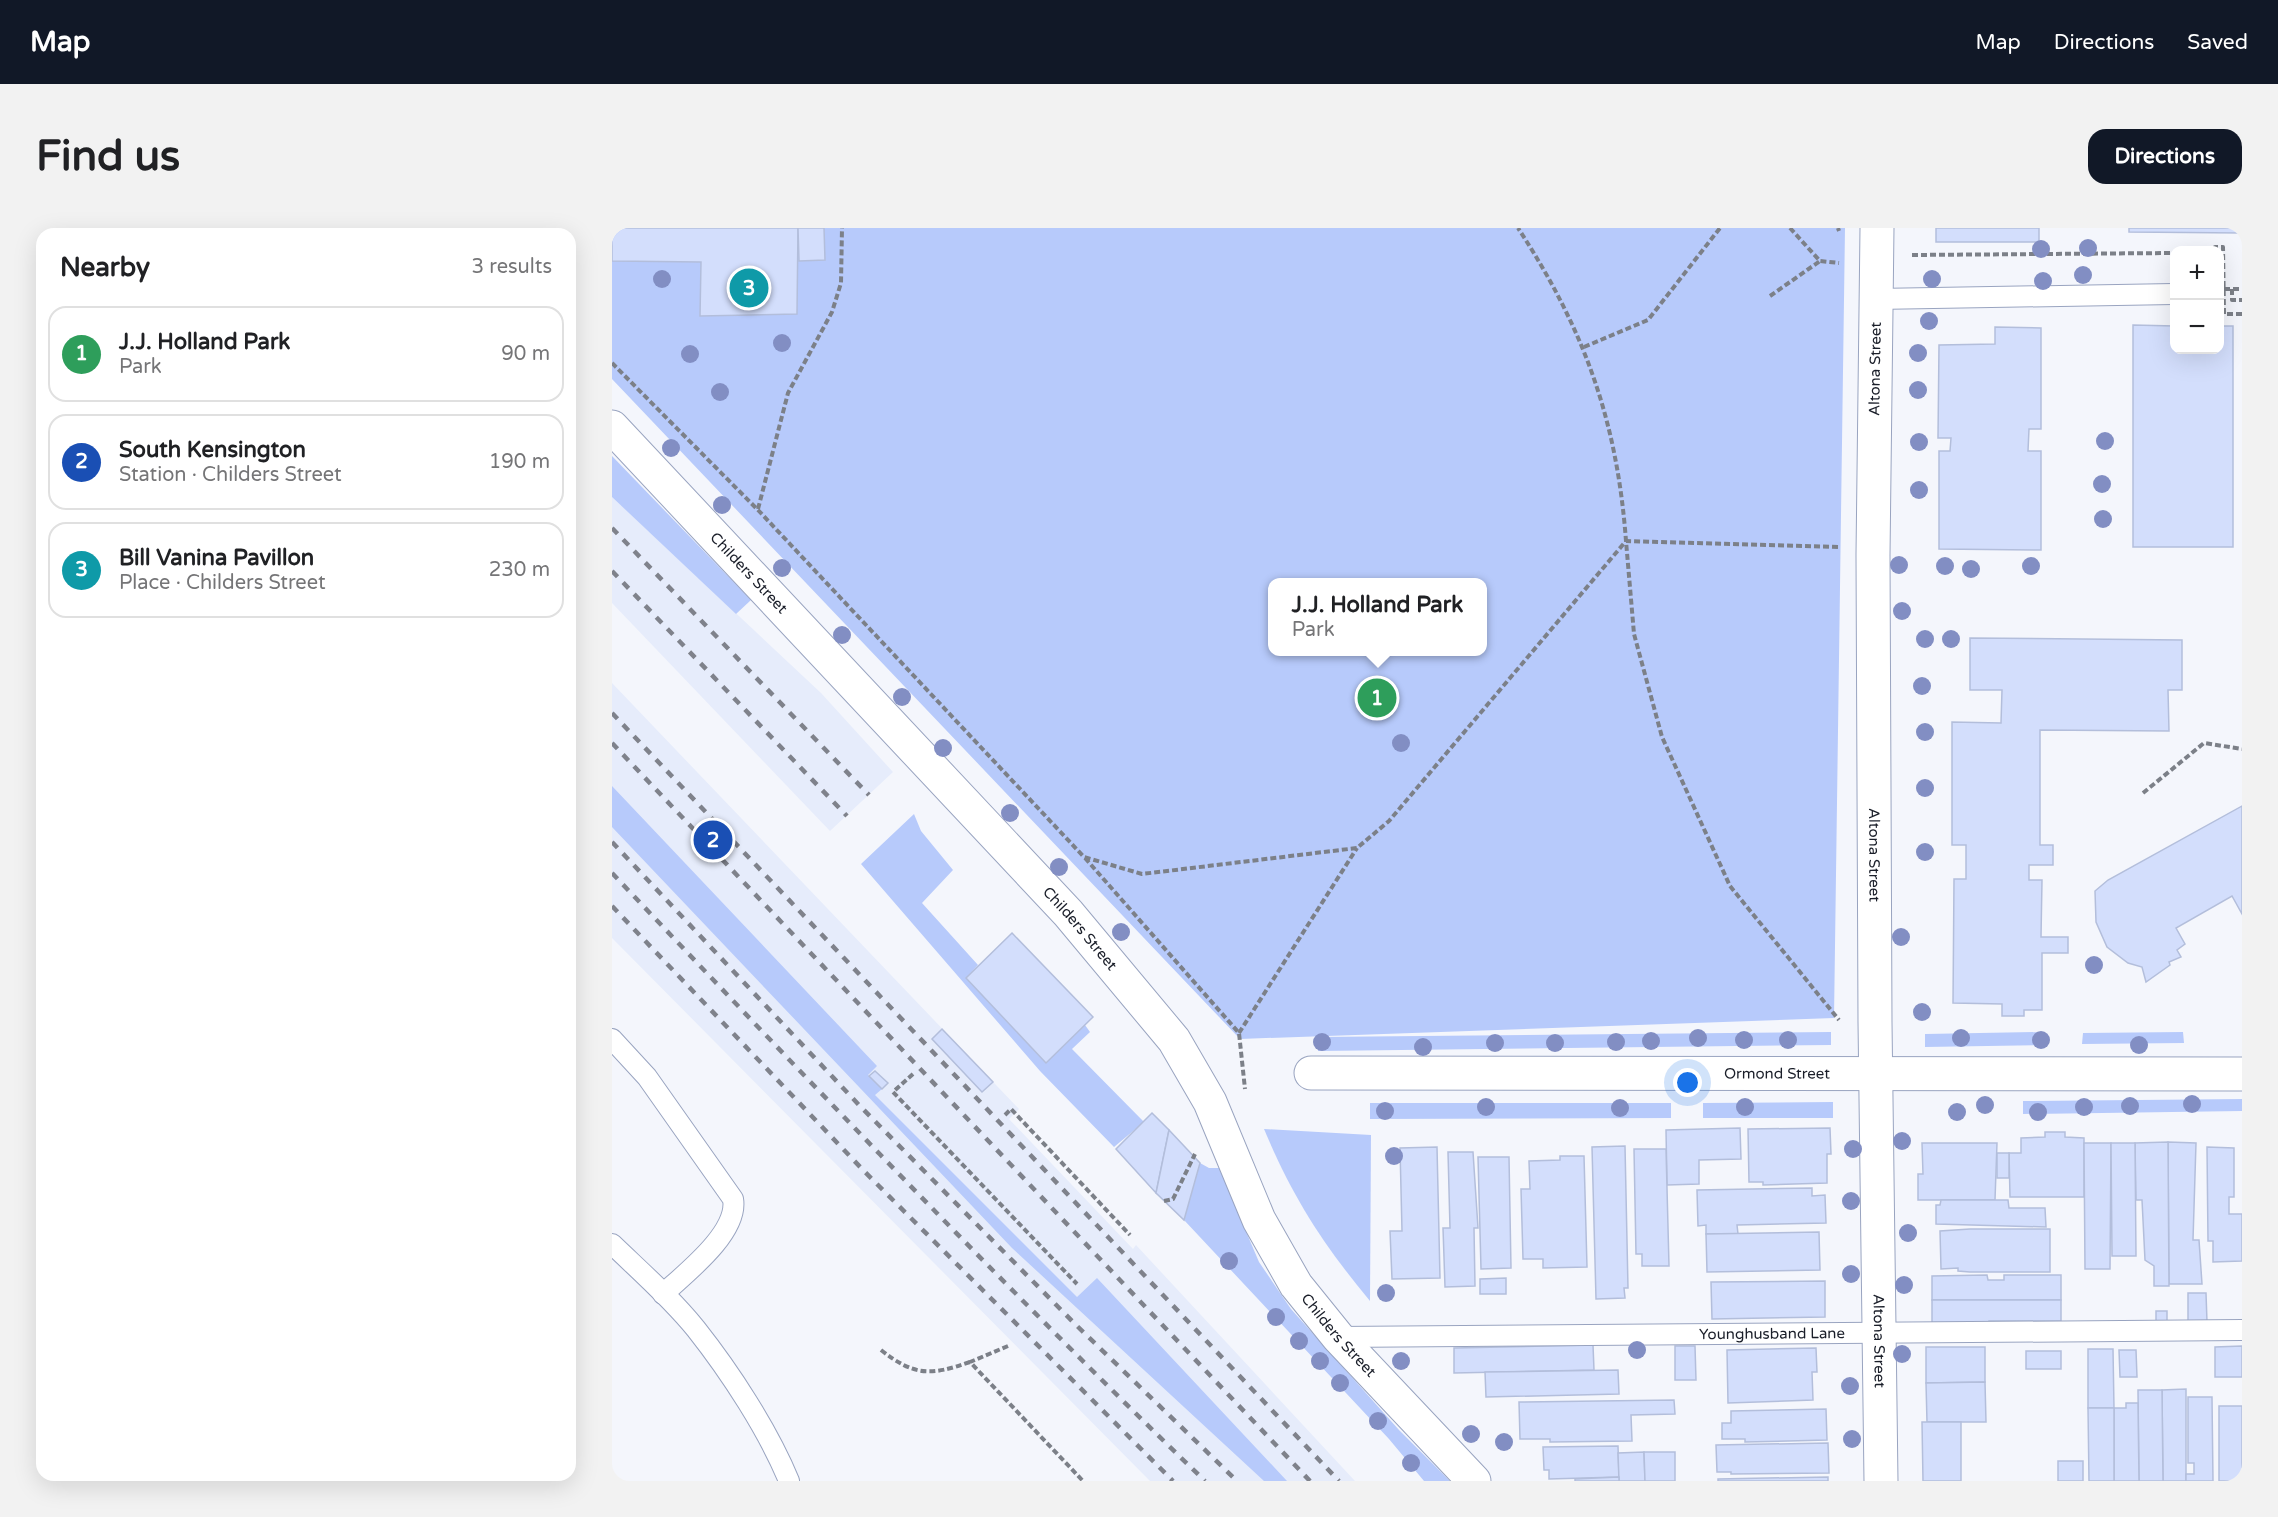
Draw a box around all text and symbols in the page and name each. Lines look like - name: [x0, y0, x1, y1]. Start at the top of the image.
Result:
- text: Map: [30, 25, 90, 59]
- text: Map: [1975, 30, 2021, 55]
- text: Directions: [2054, 30, 2154, 55]
- text: Saved: [2187, 30, 2248, 55]
- button: Directions: [2088, 129, 2242, 184]
- text: Find us: [36, 131, 180, 182]
- map controls: [2170, 246, 2224, 354]
- button: +: [2170, 246, 2224, 300]
- text: Nearby: [60, 252, 150, 283]
- text: 3 results: [472, 255, 552, 279]
- pin: 3: [730, 266, 768, 310]
- button: −: [2170, 300, 2224, 354]
- street label: Altona Street: [1865, 322, 1885, 416]
- text: J.J. Holland Park: [119, 329, 290, 355]
- text: 1: [75, 342, 88, 366]
- text: 90 m: [501, 342, 550, 366]
- text: Park: [119, 355, 162, 379]
- text: South Kensington: [119, 437, 306, 463]
- text: 2: [75, 450, 88, 474]
- text: 190 m: [489, 450, 550, 474]
- text: Station · Childers Street: [119, 463, 342, 487]
- street label: Childers Street: [706, 528, 791, 617]
- text: Bill Vanina Pavillon: [119, 545, 314, 571]
- text: 3: [75, 558, 88, 582]
- text: 230 m: [489, 558, 550, 582]
- text: Place · Childers Street: [119, 571, 326, 595]
- popup: [1268, 578, 1487, 656]
- text: J.J. Holland Park: [1292, 592, 1463, 618]
- text: Park: [1292, 618, 1335, 642]
- pin: 1: [1358, 676, 1396, 720]
- street label: Altona Street: [1865, 808, 1883, 902]
- pin: 2: [694, 818, 732, 862]
- street label: Childers Street: [1039, 883, 1121, 974]
- street label: Ormond Street: [1724, 1064, 1830, 1083]
- your location: [1673, 1068, 1702, 1097]
- street label: Childers Street: [1297, 1290, 1380, 1381]
- street label: Altona Street: [1870, 1294, 1889, 1388]
- street label: Younghusband Lane: [1699, 1324, 1845, 1343]

